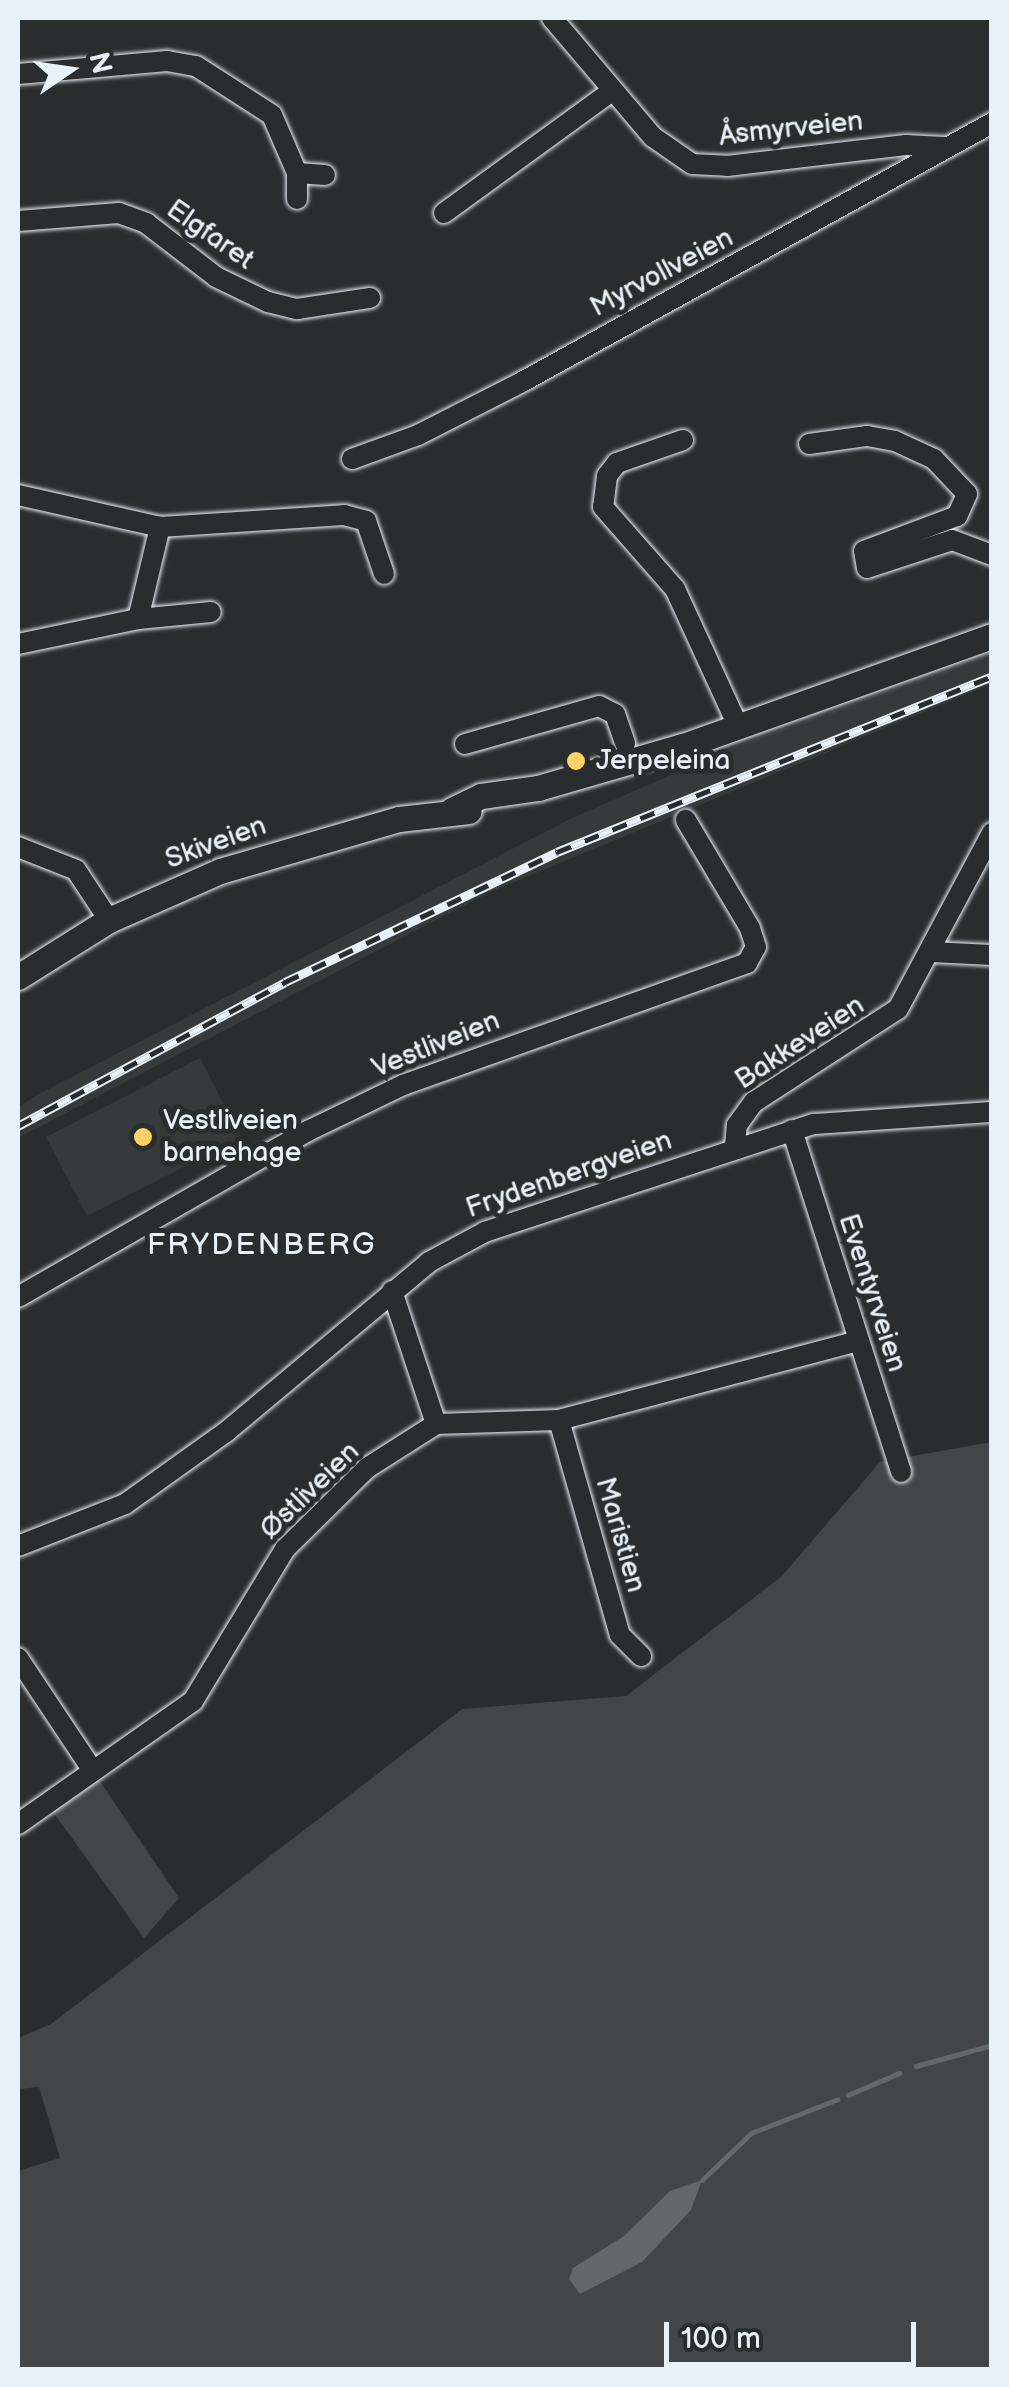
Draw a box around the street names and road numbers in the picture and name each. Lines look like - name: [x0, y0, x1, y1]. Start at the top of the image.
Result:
- street label: Åsmyrveien: [717, 105, 865, 153]
- street label: Elgfaret: [160, 193, 260, 277]
- street label: Myrvollveien: [585, 221, 739, 325]
- street label: Skiveien: [161, 809, 271, 877]
- street label: Bakkeveien: [729, 989, 871, 1097]
- street label: Vestliveien: [367, 1004, 505, 1086]
- street label: Frydenbergveien: [462, 1124, 676, 1226]
- street label: Eventyrveien: [831, 1210, 913, 1376]
- street label: Østliveien: [253, 1436, 367, 1546]
- street label: Maristien: [588, 1474, 652, 1596]

